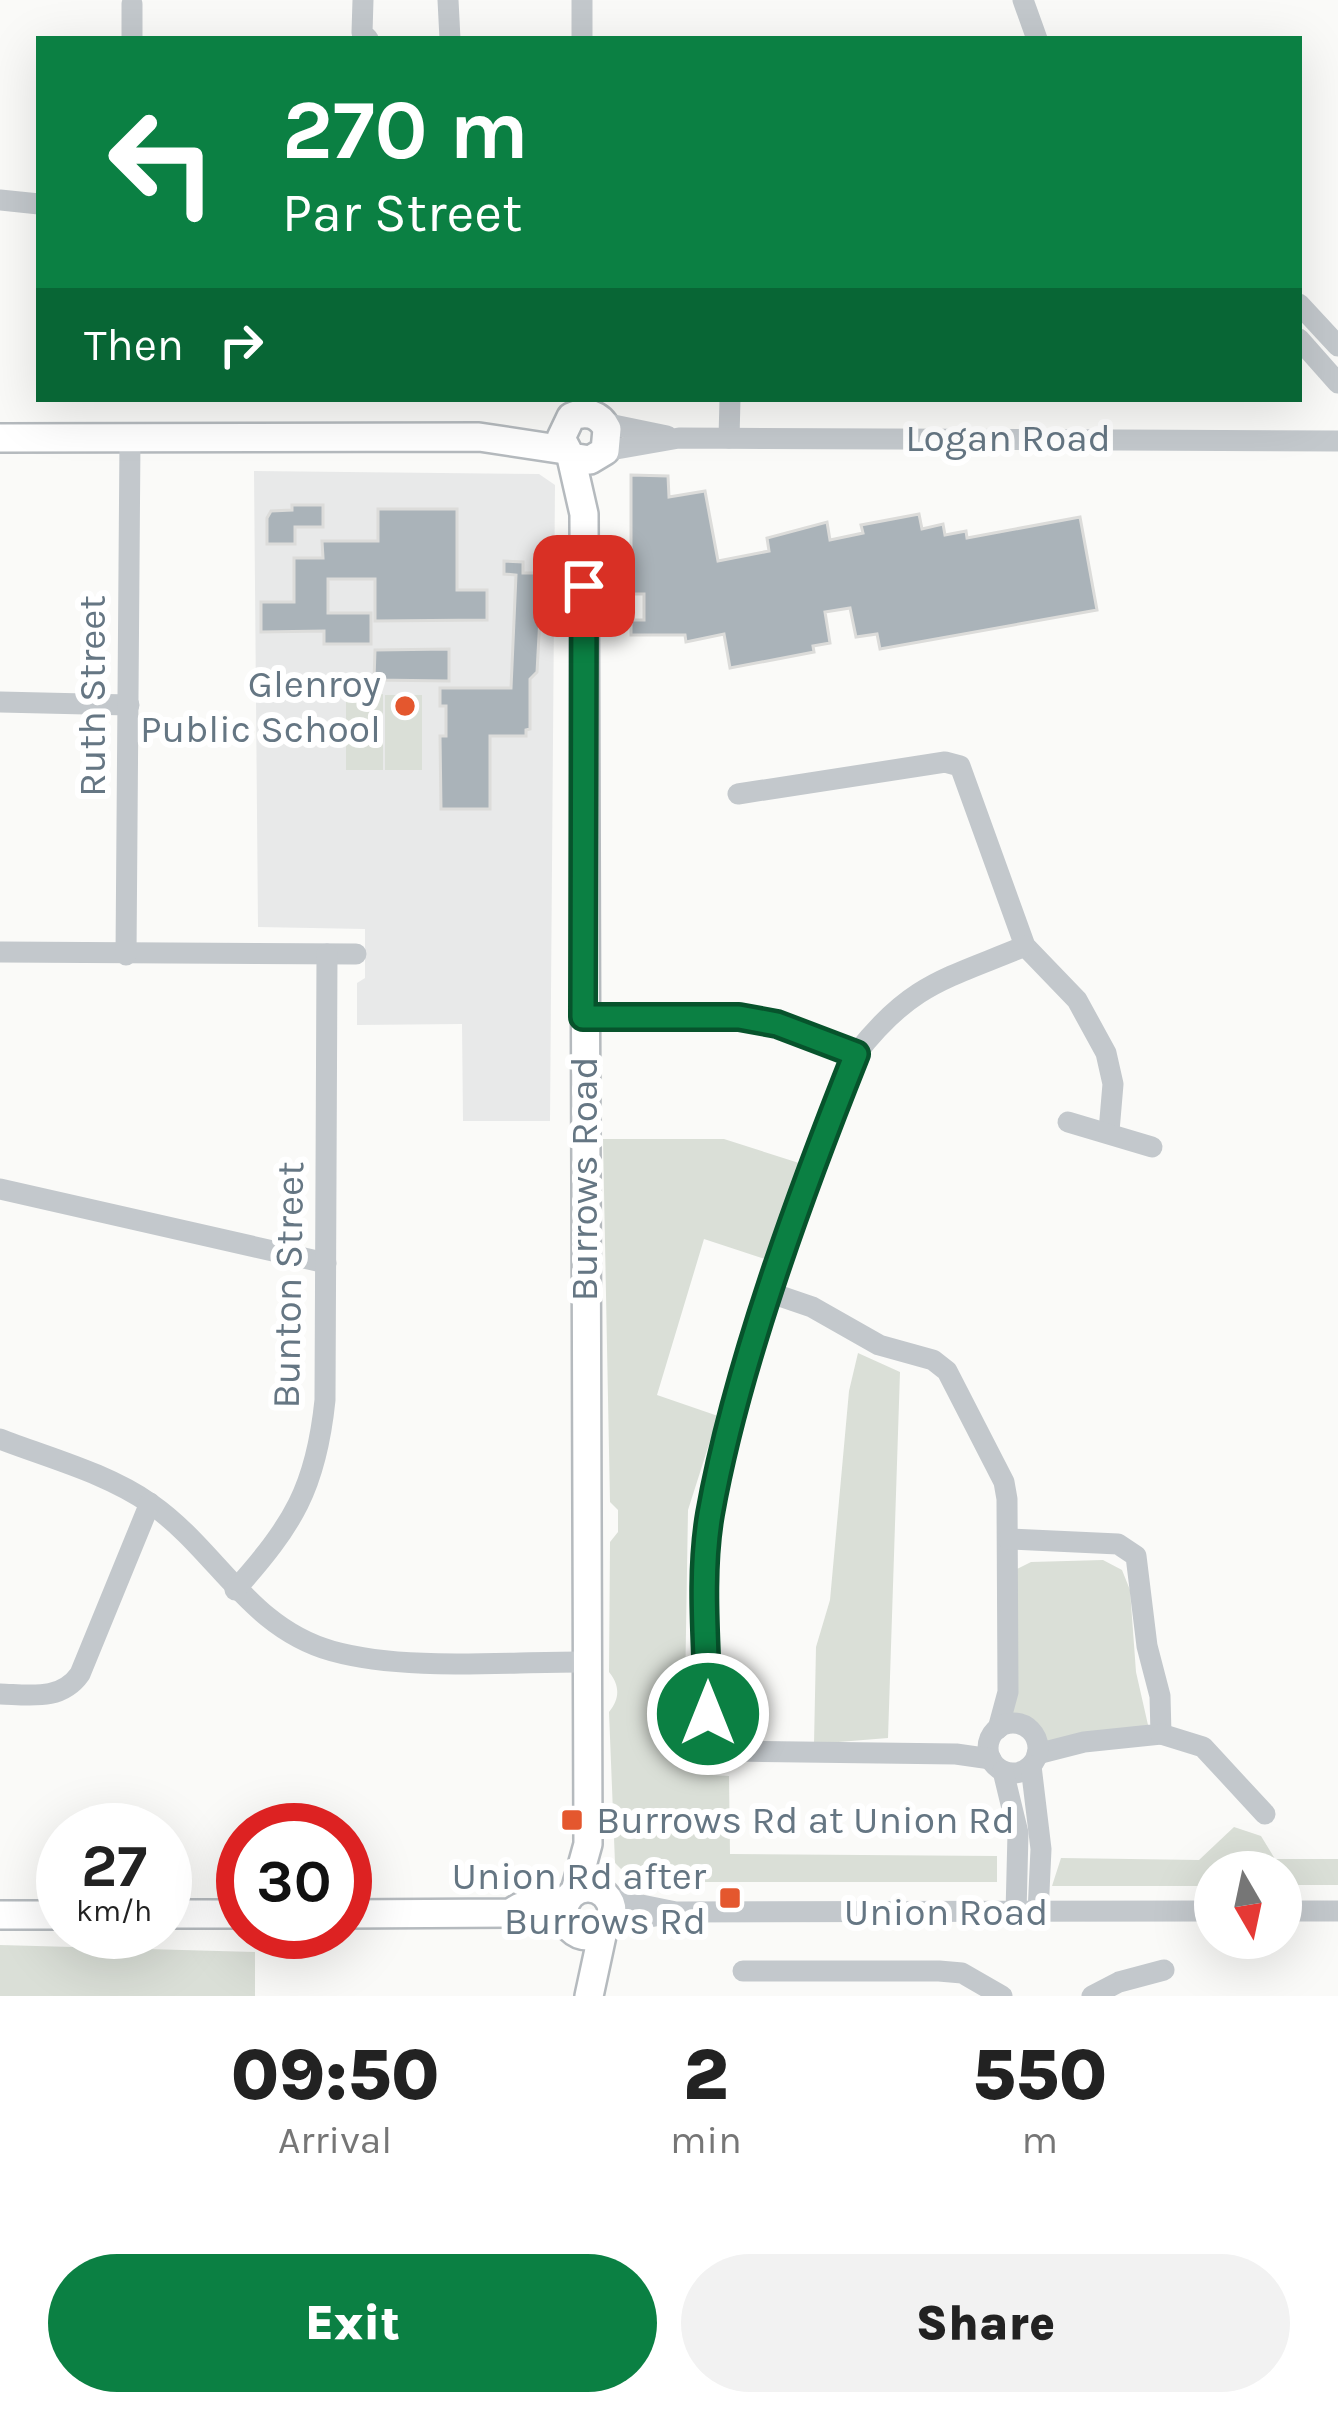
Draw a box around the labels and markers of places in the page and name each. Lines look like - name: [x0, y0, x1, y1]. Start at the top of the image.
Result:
- pin: [533, 535, 635, 637]
- place label: Glenroy Public School: [140, 661, 381, 752]
- marker: Glenroy Public School: [392, 693, 418, 719]
- place label: Burrows Rd at Union Rd: [596, 1797, 1015, 1843]
- marker: Burrows Rd at Union Rd: [559, 1807, 585, 1833]
- place label: Union Rd after Burrows Rd: [451, 1853, 707, 1944]
- marker: Union Rd after Burrows Rd: [717, 1885, 743, 1911]

